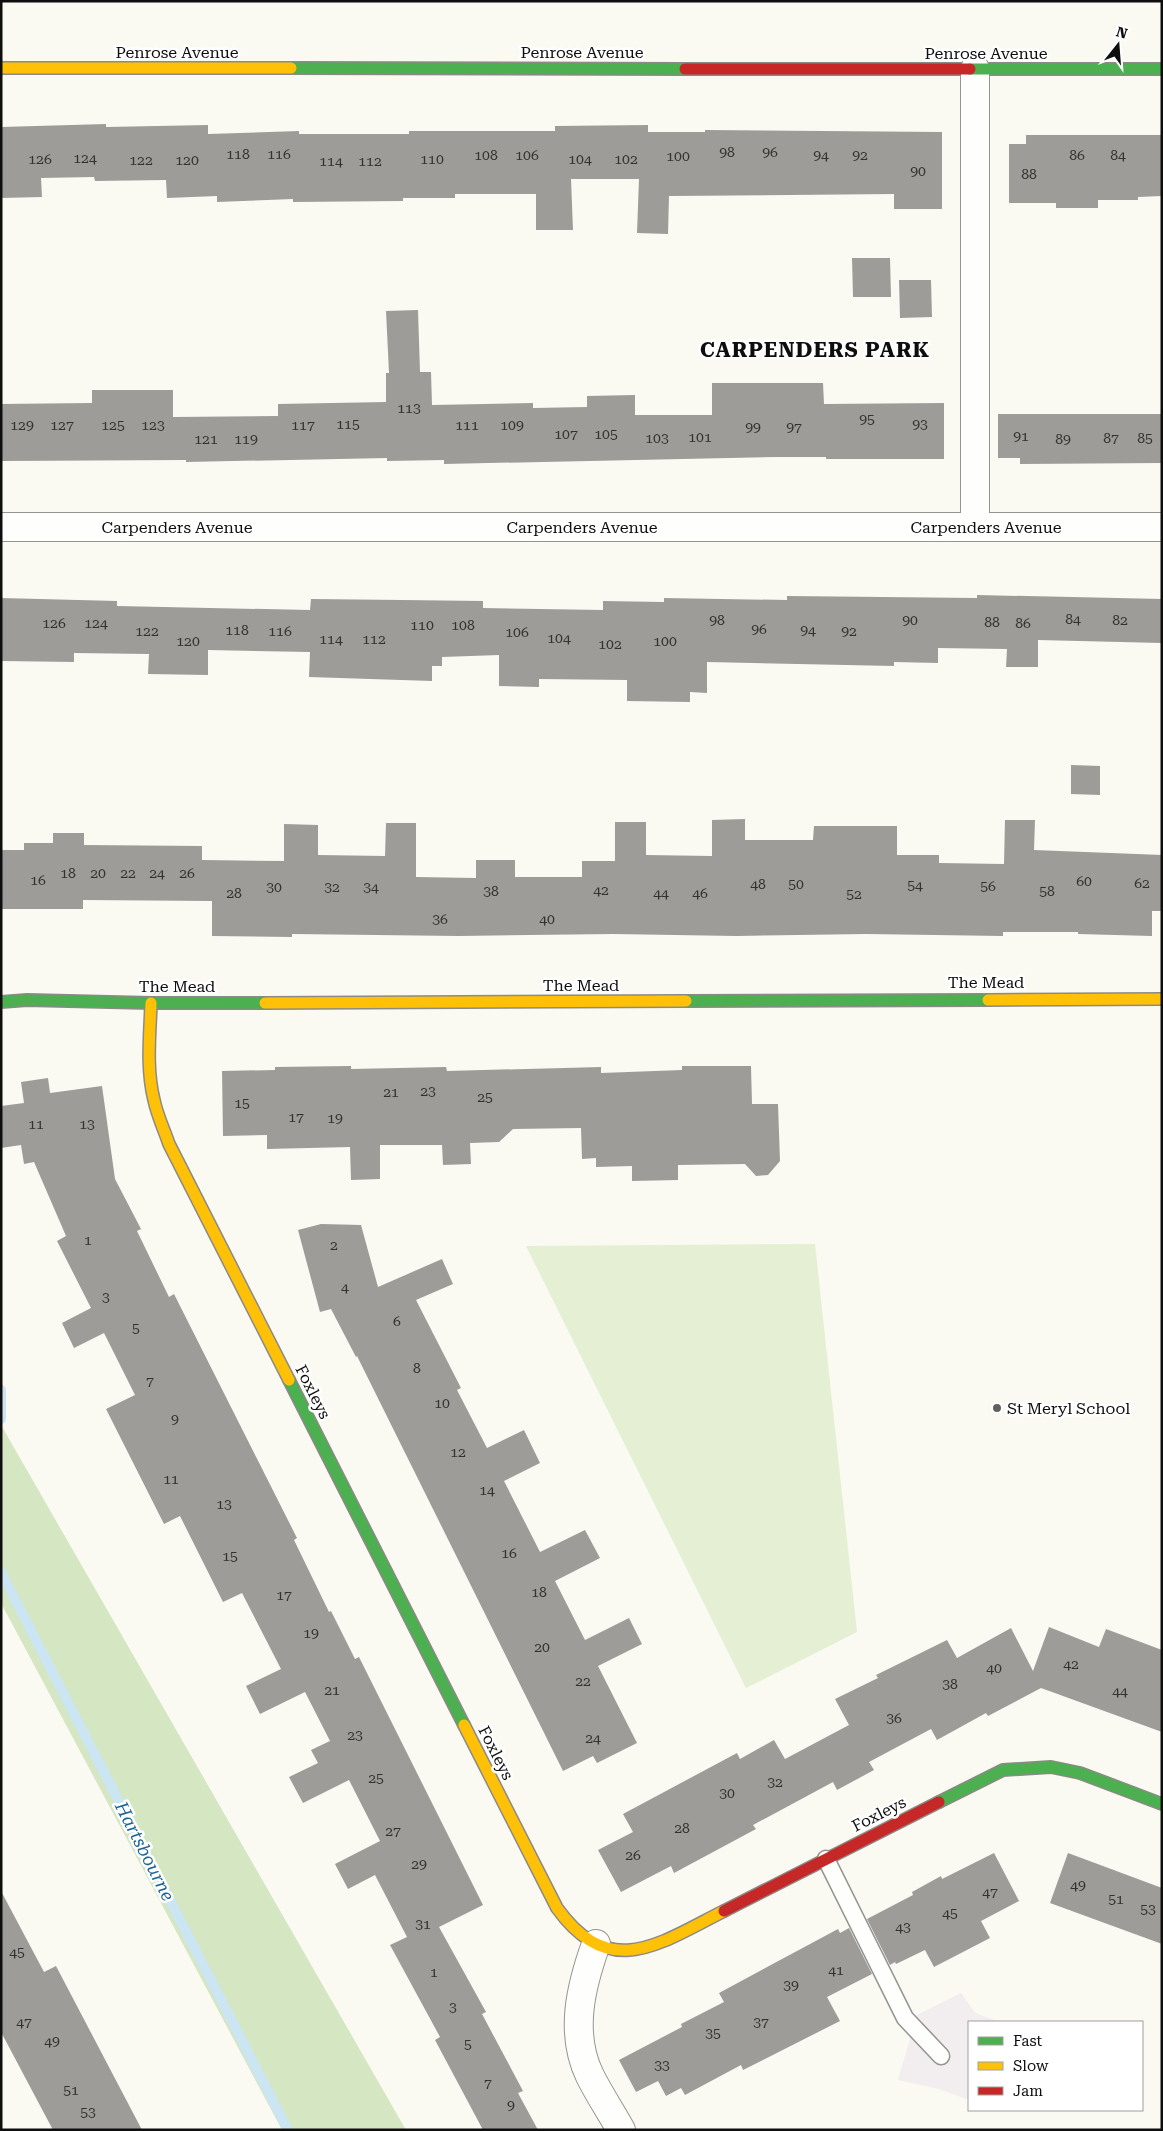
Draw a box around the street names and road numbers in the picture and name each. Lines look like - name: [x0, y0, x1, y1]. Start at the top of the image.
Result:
- street label: Penrose Avenue: [116, 43, 239, 62]
- street label: Penrose Avenue: [521, 43, 644, 62]
- street label: Penrose Avenue: [925, 44, 1048, 63]
- street label: Carpenders Avenue: [102, 518, 253, 537]
- street label: Carpenders Avenue: [507, 518, 658, 537]
- street label: Carpenders Avenue: [911, 518, 1062, 537]
- street label: The Mead: [948, 973, 1024, 992]
- street label: The Mead: [543, 976, 619, 995]
- street label: The Mead: [139, 977, 215, 996]
- street label: Foxleys: [291, 1362, 335, 1423]
- street label: Foxleys: [474, 1723, 518, 1784]
- street label: Foxleys: [849, 1792, 910, 1836]

